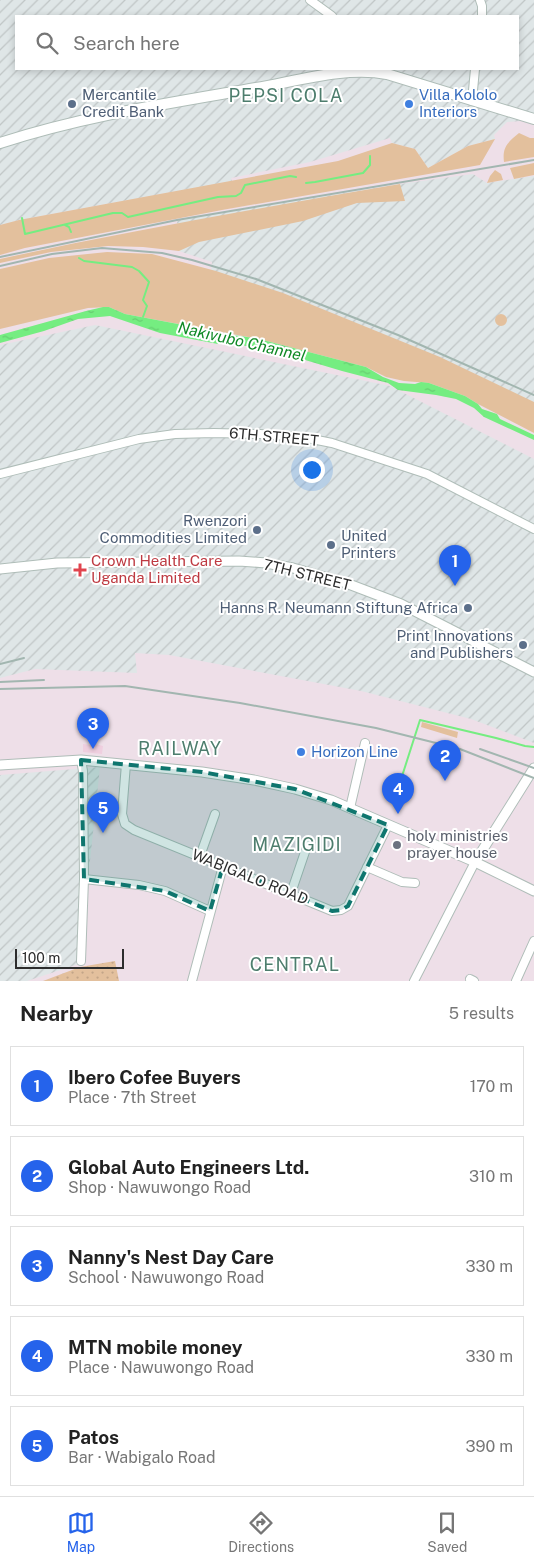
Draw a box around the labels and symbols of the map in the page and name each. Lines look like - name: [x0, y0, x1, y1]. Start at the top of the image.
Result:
- district label: PEPSI COLA: [229, 85, 343, 106]
- place label: Mercantile Credit Bank: [82, 86, 164, 120]
- place label: Villa Kololo Interiors: [419, 86, 497, 120]
- marker: Mercantile Credit Bank: [66, 98, 78, 110]
- marker: Villa Kololo Interiors: [403, 98, 415, 110]
- water label: Nakivubo Channel: [176, 318, 308, 365]
- street label: 6TH STREET: [228, 424, 320, 449]
- your location: [299, 457, 325, 483]
- place label: Rwenzori Commodities Limited: [100, 512, 247, 546]
- marker: Rwenzori Commodities Limited: [251, 524, 263, 536]
- place label: United Printers: [341, 527, 396, 561]
- marker: United Printers: [325, 539, 337, 551]
- pin: 1: [439, 545, 471, 586]
- place label: Crown Health Care Uganda Limited: [91, 552, 222, 586]
- street label: 7TH STREET: [262, 555, 353, 594]
- marker: Crown Health Care Uganda Limited: [73, 563, 87, 577]
- place label: Hanns R. Neumann Stiftung Africa: [219, 599, 458, 616]
- marker: Hanns R. Neumann Stiftung Africa: [462, 602, 474, 614]
- place label: Print Innovations and Publishers: [397, 627, 513, 661]
- marker: Print Innovations and Publishers: [517, 639, 529, 651]
- pin: 3: [77, 708, 109, 749]
- district label: RAILWAY: [138, 738, 222, 759]
- pin: 2: [429, 740, 461, 781]
- place label: Horizon Line: [311, 743, 398, 760]
- marker: Horizon Line: [295, 746, 307, 758]
- pin: 4: [382, 773, 414, 814]
- pin: 5: [87, 792, 119, 833]
- place label: holy ministries prayer house: [407, 827, 508, 861]
- district label: MAZIGIDI: [252, 834, 342, 855]
- marker: holy ministries prayer house: [391, 839, 403, 851]
- street label: WABIGALO ROAD: [190, 845, 311, 908]
- scale bar: [15, 946, 124, 969]
- district label: CENTRAL: [250, 954, 340, 975]

